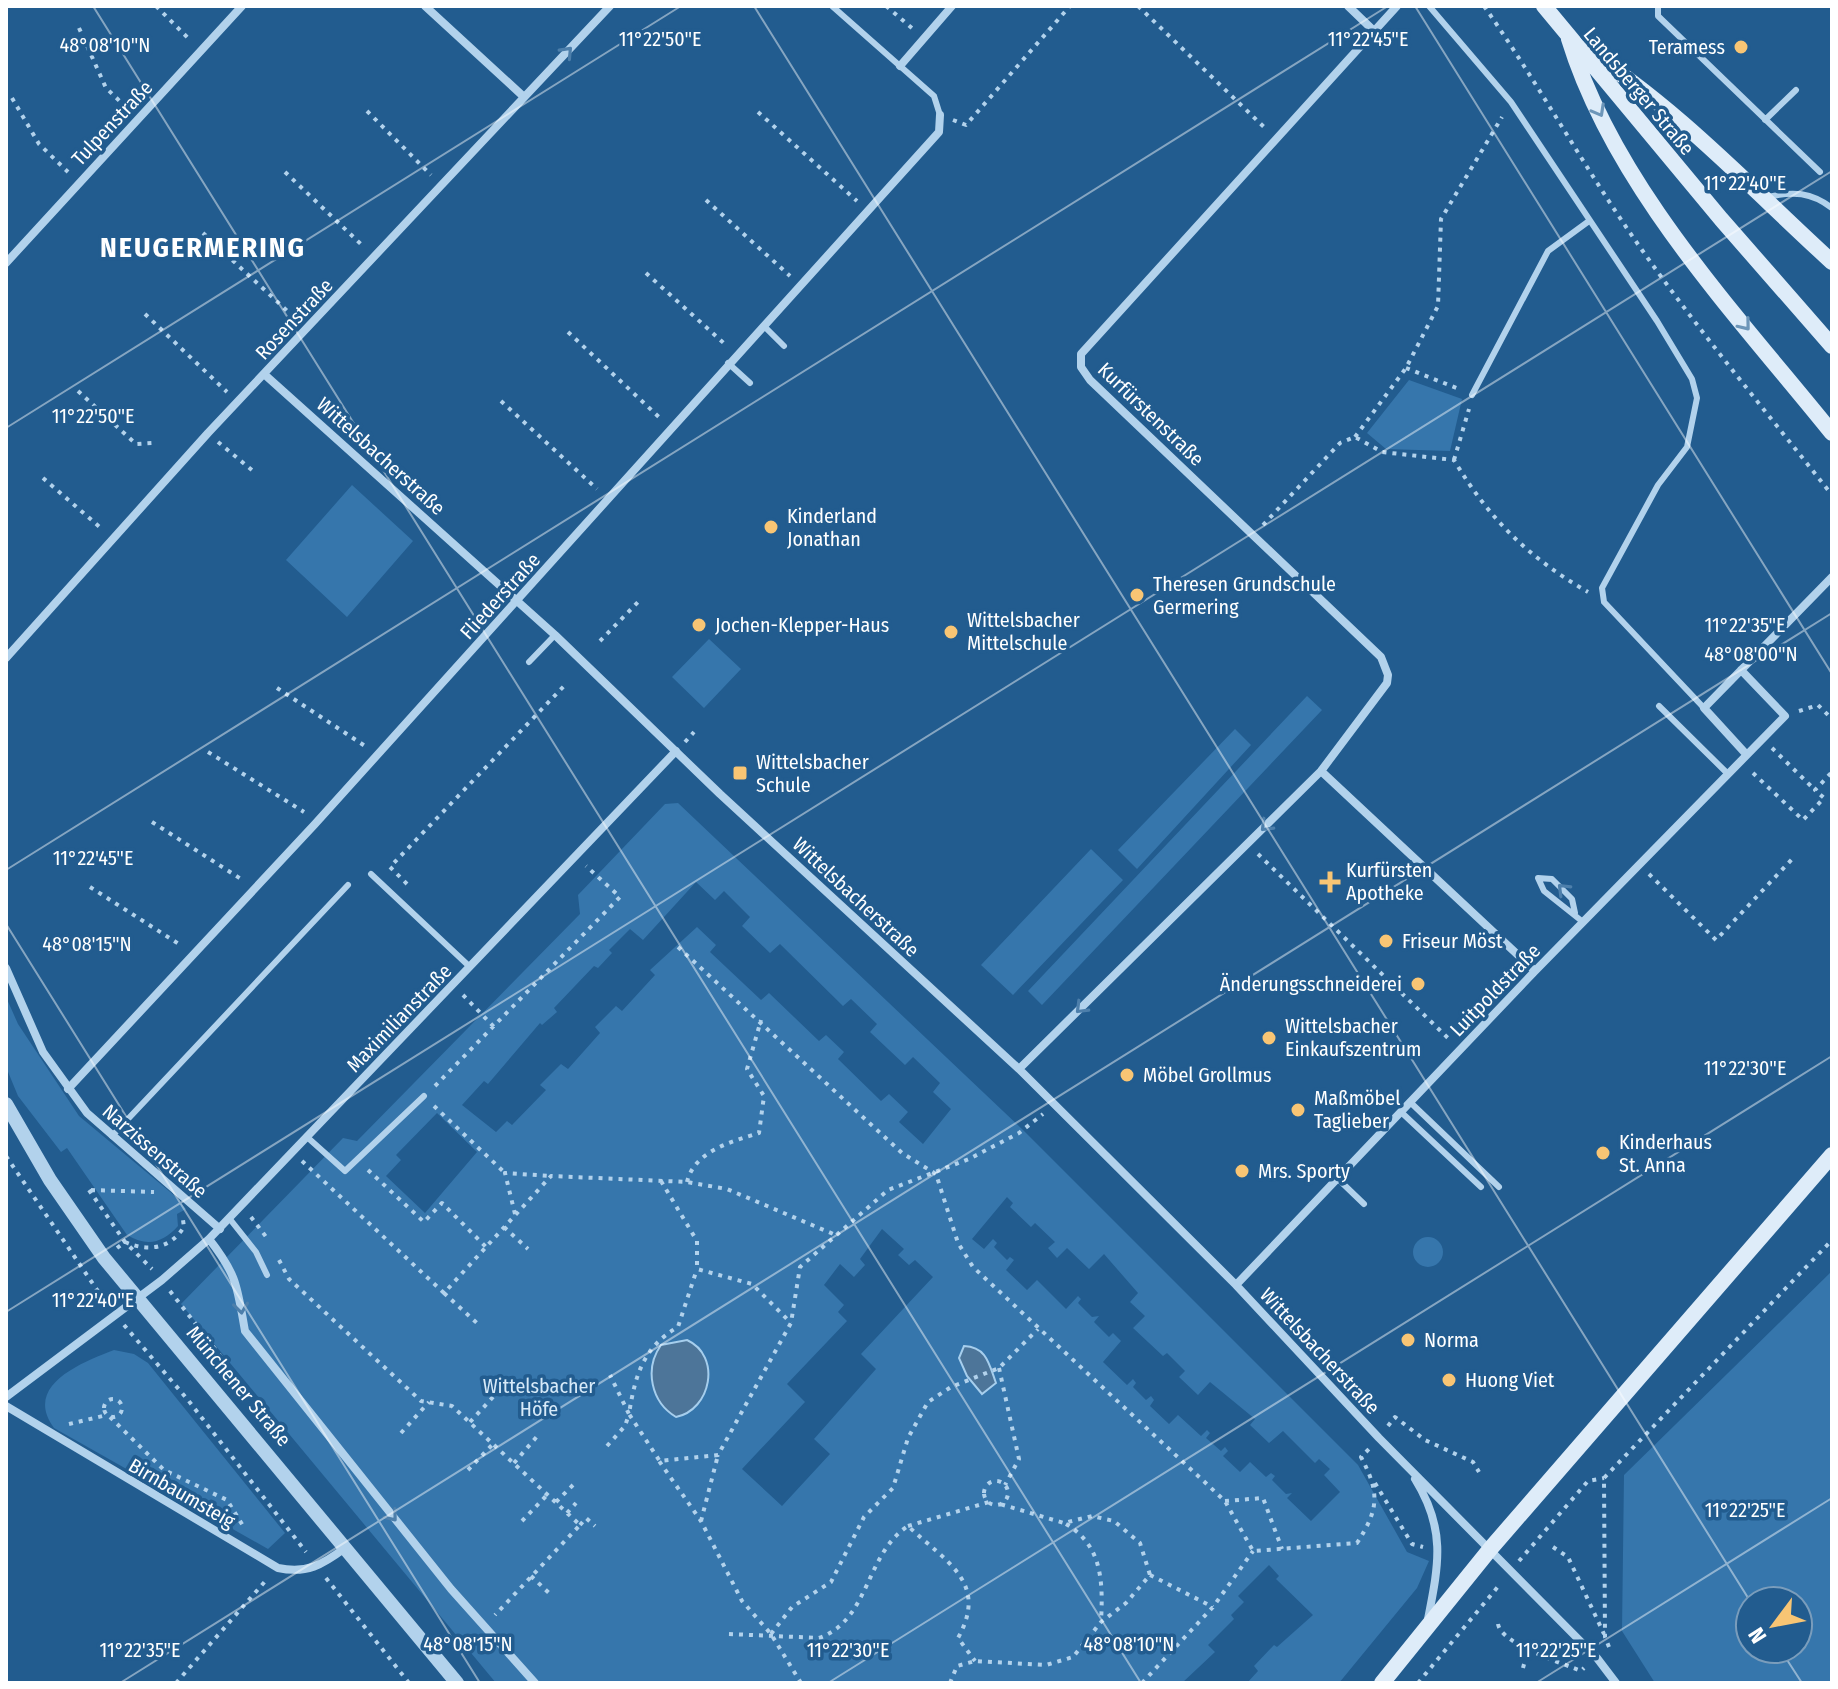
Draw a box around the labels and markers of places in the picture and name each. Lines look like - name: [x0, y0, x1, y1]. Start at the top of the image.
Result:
- place label: Teramess: [1649, 35, 1725, 59]
- marker: Teramess: [1732, 38, 1750, 56]
- place label: Kinderland Jonathan: [787, 504, 877, 551]
- marker: Kinderland Jonathan: [762, 518, 780, 536]
- place label: Theresen Grundschule Germering: [1153, 572, 1336, 619]
- marker: Theresen Grundschule Germering: [1128, 586, 1146, 604]
- place label: Wittelsbacher Mittelschule: [967, 608, 1080, 655]
- place label: Jochen-Klepper-Haus: [715, 613, 889, 637]
- marker: Jochen-Klepper-Haus: [690, 616, 708, 634]
- marker: Wittelsbacher Mittelschule: [942, 623, 960, 641]
- place label: Wittelsbacher Schule: [756, 750, 869, 797]
- marker: Wittelsbacher Schule: [731, 764, 749, 782]
- place label: Kurfürsten Apotheke: [1346, 858, 1432, 905]
- marker: Kurfürsten Apotheke: [1321, 873, 1339, 891]
- place label: Friseur Möst: [1402, 929, 1503, 953]
- marker: Friseur Möst: [1377, 932, 1395, 950]
- place label: Änderungsschneiderei: [1220, 972, 1402, 996]
- marker: Änderungsschneiderei: [1409, 975, 1427, 993]
- place label: Wittelsbacher Einkaufszentrum: [1285, 1014, 1421, 1061]
- marker: Wittelsbacher Einkaufszentrum: [1260, 1029, 1278, 1047]
- place label: Möbel Grollmus: [1143, 1063, 1272, 1087]
- marker: Möbel Grollmus: [1118, 1066, 1136, 1084]
- place label: Maßmöbel Taglieber: [1314, 1086, 1400, 1133]
- marker: Maßmöbel Taglieber: [1289, 1101, 1307, 1119]
- place label: Kinderhaus St. Anna: [1619, 1130, 1712, 1177]
- marker: Kinderhaus St. Anna: [1594, 1144, 1612, 1162]
- place label: Mrs. Sporty: [1258, 1159, 1350, 1183]
- marker: Mrs. Sporty: [1233, 1162, 1251, 1180]
- place label: Norma: [1424, 1328, 1479, 1352]
- marker: Norma: [1399, 1331, 1417, 1349]
- place label: Huong Viet: [1465, 1368, 1555, 1392]
- marker: Huong Viet: [1440, 1371, 1458, 1389]

